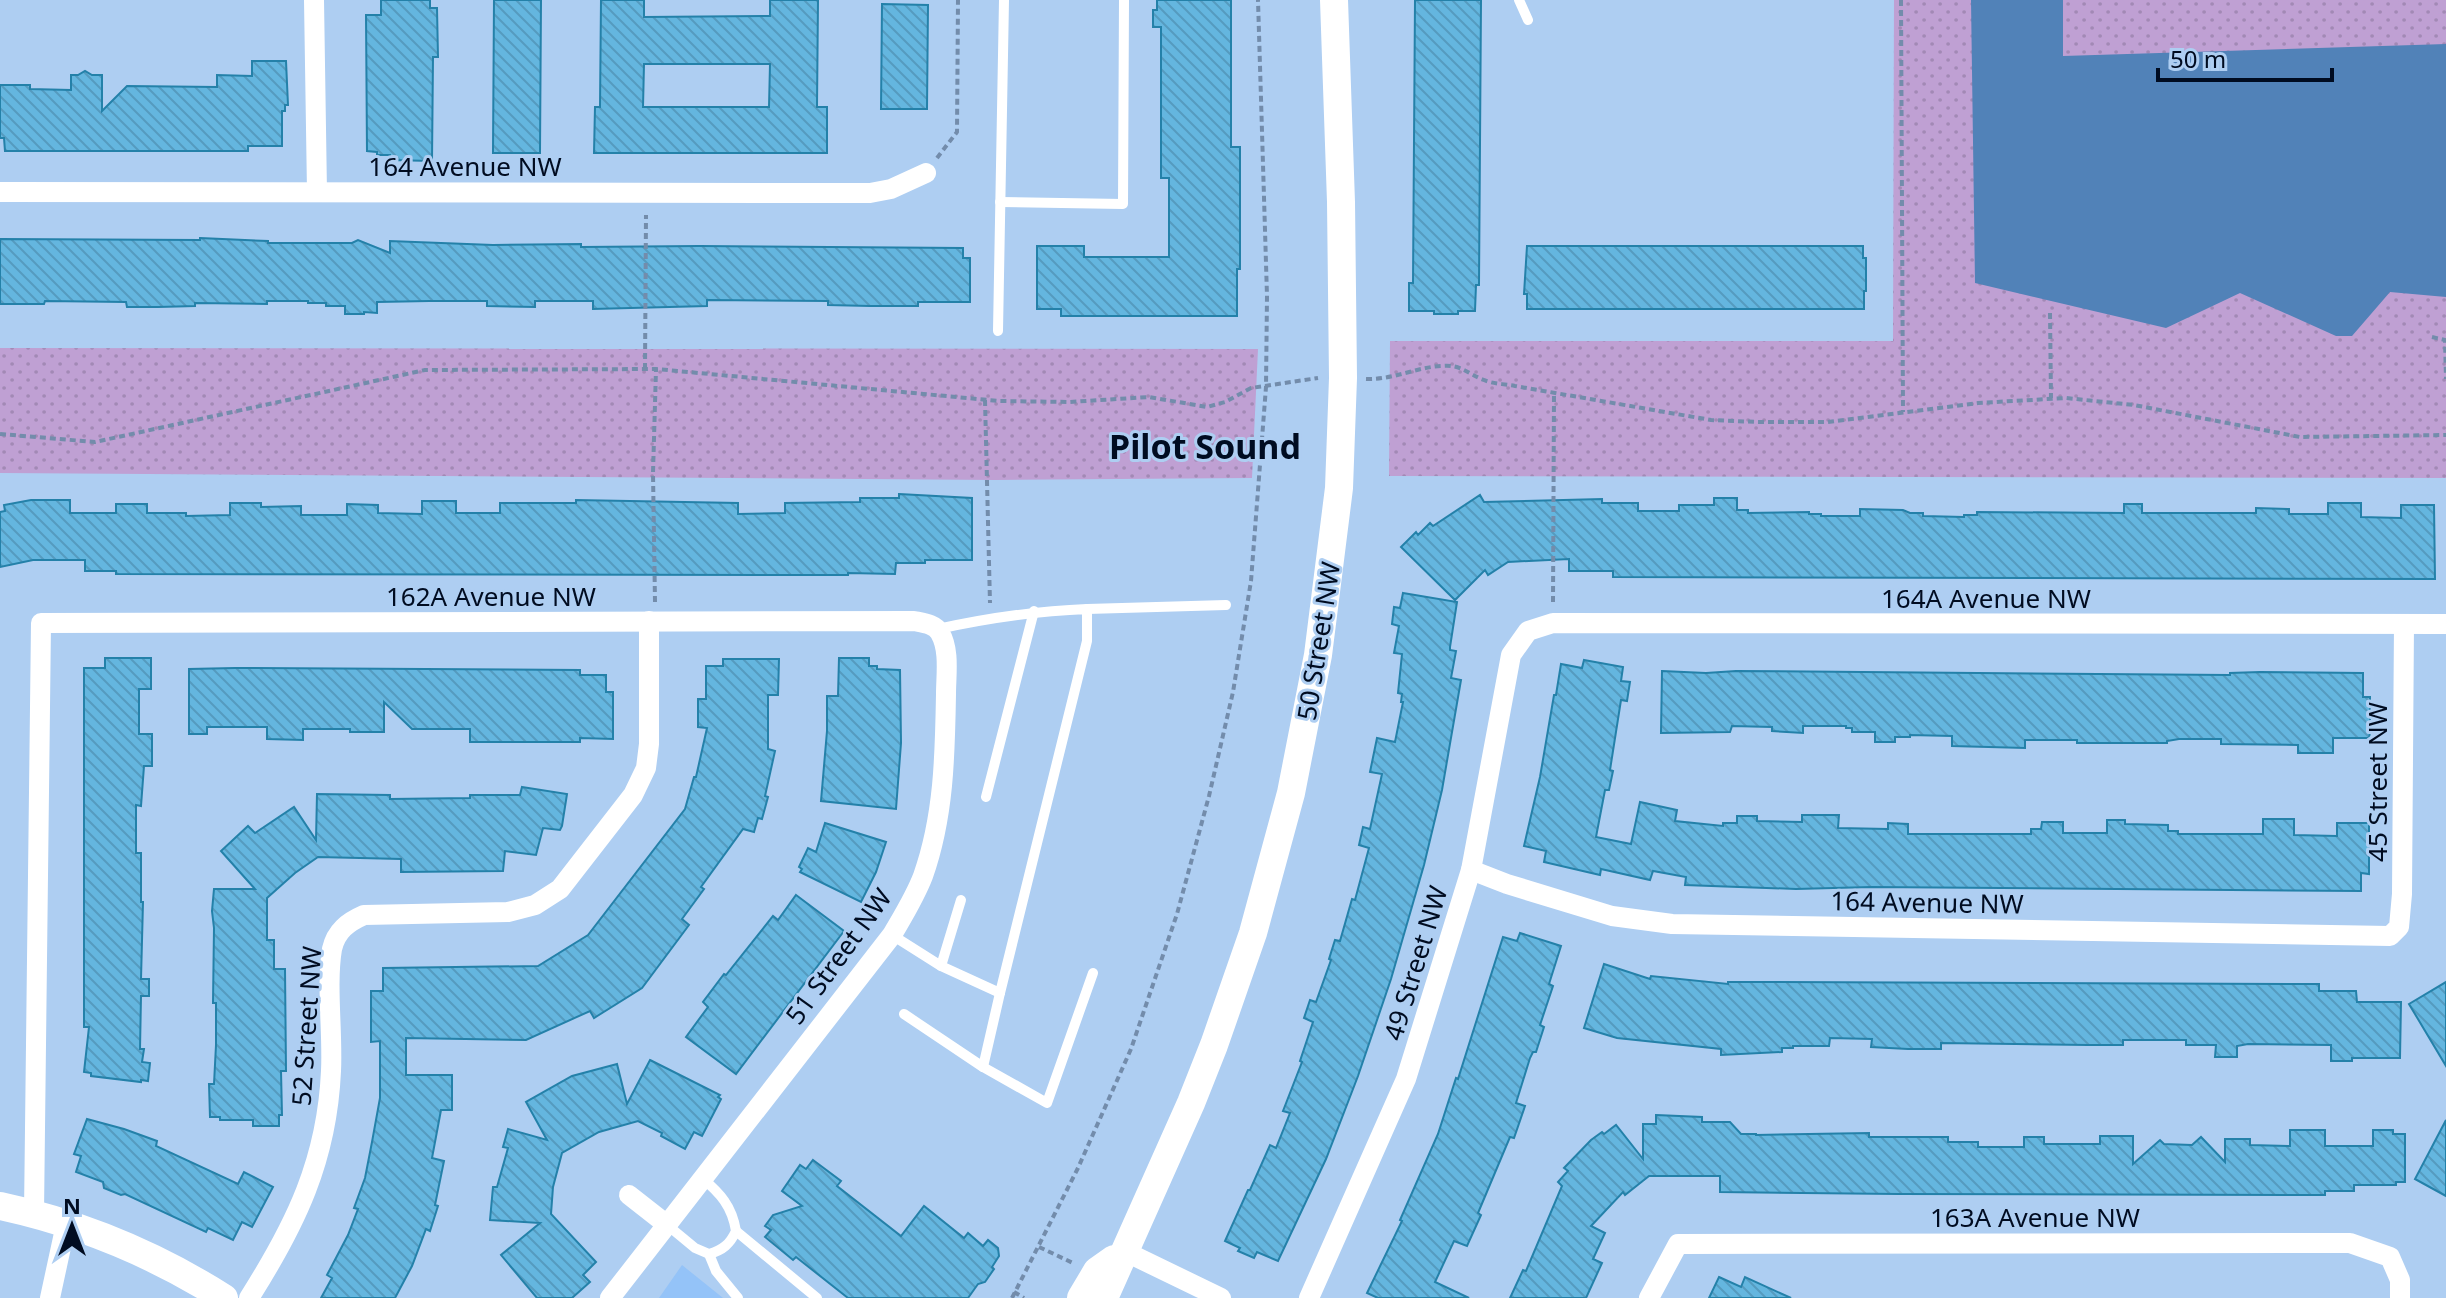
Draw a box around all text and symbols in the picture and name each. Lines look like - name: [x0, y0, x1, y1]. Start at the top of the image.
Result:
- scale bar: [2158, 32, 2332, 82]
- text: 50 m: [2170, 42, 2226, 75]
- street label: 164 Avenue NW: [368, 148, 562, 184]
- district label: Pilot Sound: [1109, 423, 1301, 469]
- street label: 50 Street NW: [1288, 559, 1348, 723]
- street label: 162A Avenue NW: [386, 578, 596, 614]
- street label: 164A Avenue NW: [1881, 580, 2091, 616]
- street label: 45 Street NW: [2359, 702, 2395, 862]
- street label: 51 Street NW: [776, 881, 900, 1031]
- street label: 49 Street NW: [1374, 881, 1456, 1045]
- street label: 164 Avenue NW: [1830, 882, 2024, 922]
- street label: 52 Street NW: [282, 945, 330, 1107]
- north arrow: [32, 1186, 112, 1266]
- text: N: [63, 1190, 81, 1220]
- street label: 163A Avenue NW: [1930, 1199, 2140, 1235]

